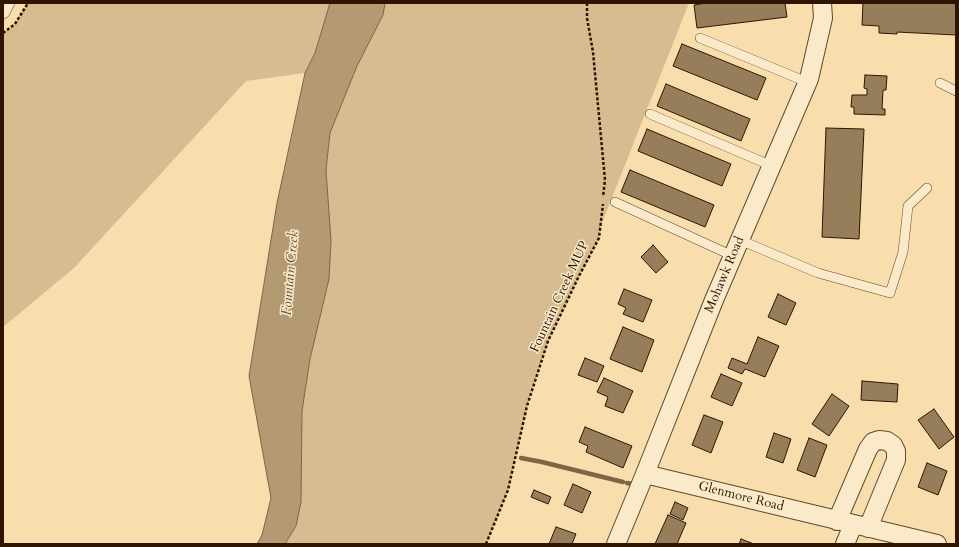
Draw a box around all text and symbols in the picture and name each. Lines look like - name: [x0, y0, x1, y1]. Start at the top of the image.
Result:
- water label: Fountain Creek: [279, 230, 303, 316]
- street label: Mohawk Road: [702, 234, 748, 316]
- street label: Fountain Creek MUP: [527, 239, 593, 355]
- street label: Glenmore Road: [697, 479, 785, 515]

